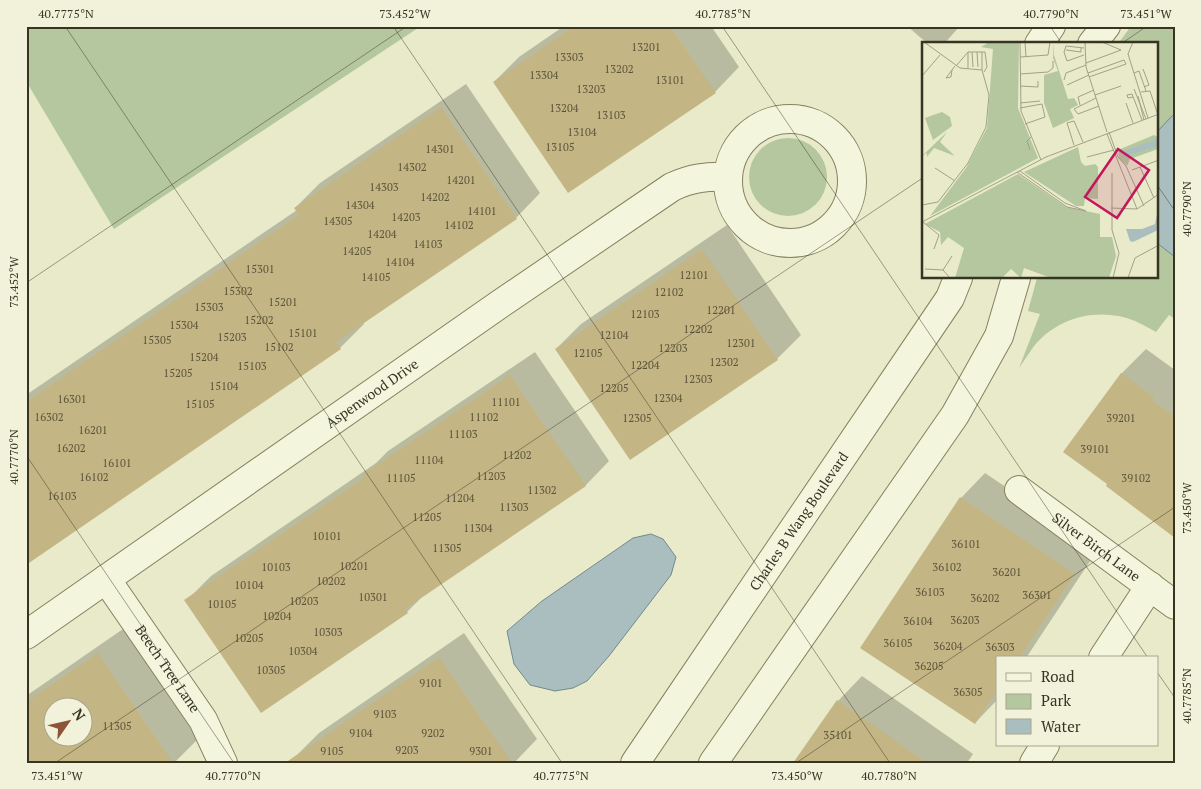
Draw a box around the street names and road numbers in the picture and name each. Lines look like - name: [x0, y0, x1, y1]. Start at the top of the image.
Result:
- street label: Aspenwood Drive: [322, 354, 422, 432]
- street label: Charles B Wang Boulevard: [745, 448, 852, 594]
- street label: Silver Birch Lane: [1049, 508, 1145, 585]
- street label: Beech Tree Lane: [131, 621, 205, 716]

